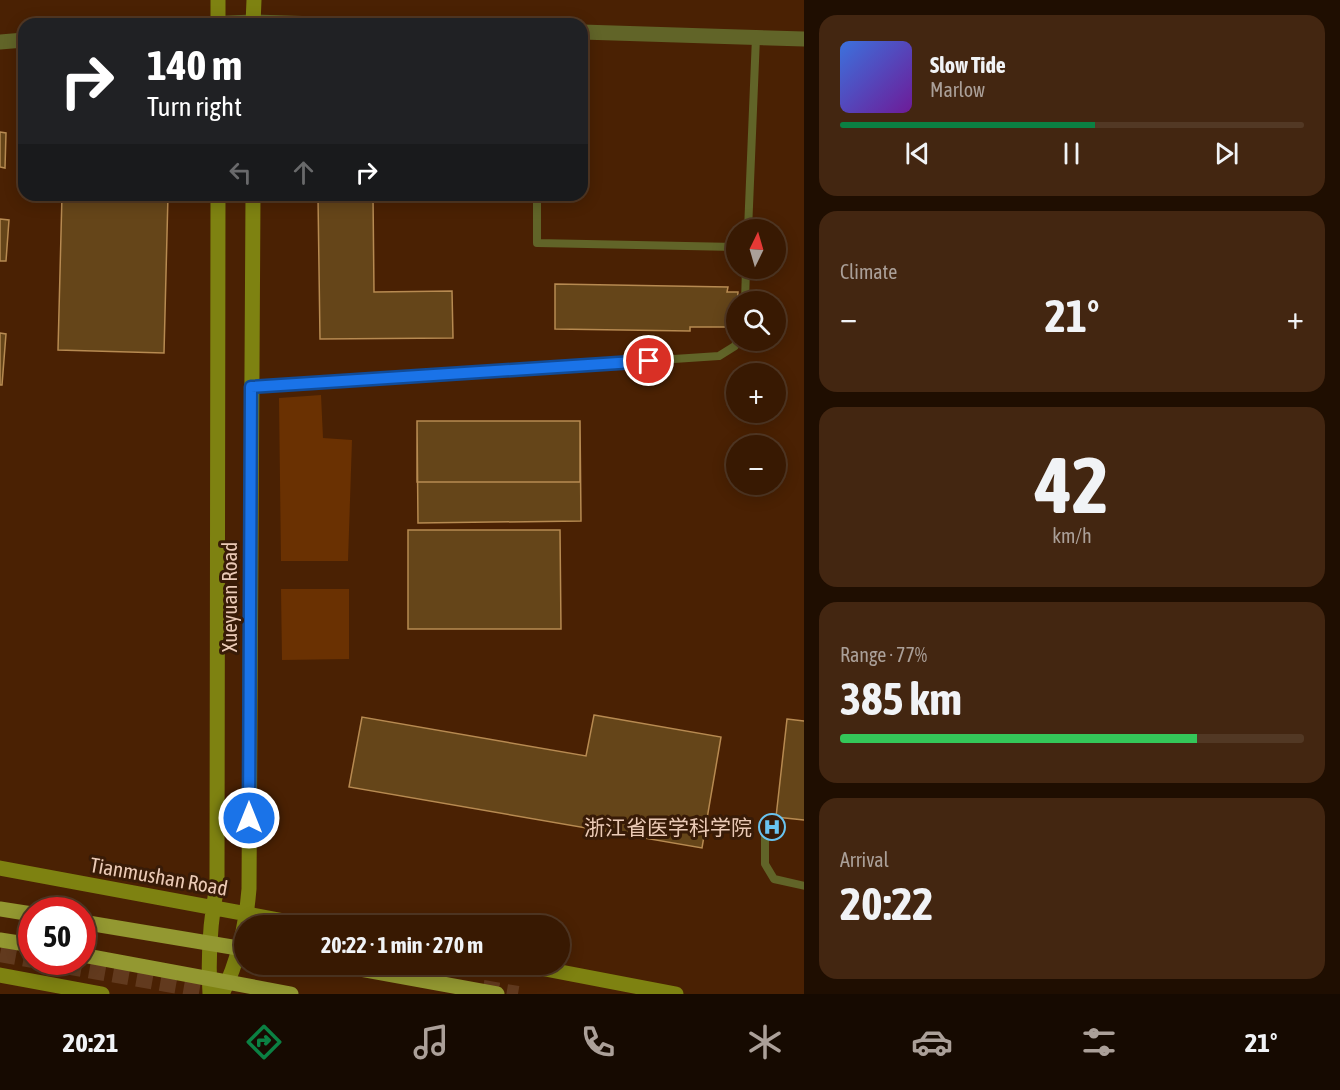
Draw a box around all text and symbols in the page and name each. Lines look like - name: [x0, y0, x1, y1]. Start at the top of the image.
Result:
- text: 140 m: [147, 41, 242, 89]
- icon: right: [48, 42, 126, 120]
- text: Slow Tide: [930, 52, 1006, 78]
- text: Marlow: [930, 78, 985, 101]
- text: Turn right: [147, 91, 242, 122]
- icon: previous: [901, 137, 934, 170]
- icon: pause: [1055, 137, 1088, 170]
- icon: next: [1210, 137, 1243, 170]
- icon: left: [224, 156, 257, 189]
- icon: ahead: [287, 156, 320, 189]
- icon: right: [350, 156, 383, 189]
- north arrow: [726, 219, 786, 279]
- map controls: [726, 219, 786, 495]
- text: Climate: [840, 260, 897, 283]
- text: 21°: [1045, 290, 1099, 342]
- button: search: [726, 291, 786, 351]
- text: −: [840, 298, 857, 336]
- text: +: [1287, 298, 1304, 336]
- pin: [623, 335, 674, 386]
- icon: arrive: [632, 344, 665, 377]
- button: +: [726, 363, 786, 423]
- button: −: [726, 435, 786, 495]
- text: 42: [1035, 440, 1109, 530]
- text: km/h: [1052, 524, 1092, 547]
- street label: Xueyuan Road: [217, 542, 241, 652]
- text: Range · 77%: [840, 643, 927, 666]
- text: 385 km: [840, 673, 962, 725]
- position arrow: [217, 786, 281, 850]
- hospital icon: 浙江省医学科学院: [757, 812, 787, 842]
- place label: 浙江省医学科学院: [584, 815, 752, 839]
- text: Arrival: [840, 848, 889, 871]
- street label: Tianmushan Road: [88, 852, 230, 900]
- text: 20:22: [840, 878, 934, 930]
- speed limit sign: 50: [18, 897, 96, 975]
- text: 20:22 · 1 min · 270 m: [321, 932, 483, 958]
- icon: directions: [243, 1021, 285, 1063]
- icon: music: [410, 1021, 452, 1063]
- icon: phone: [577, 1021, 619, 1063]
- icon: climate: [744, 1021, 786, 1063]
- icon: car: [911, 1021, 953, 1063]
- icon: filters: [1078, 1021, 1120, 1063]
- text: 20:21: [62, 1027, 119, 1058]
- text: 21°: [1245, 1027, 1278, 1058]

